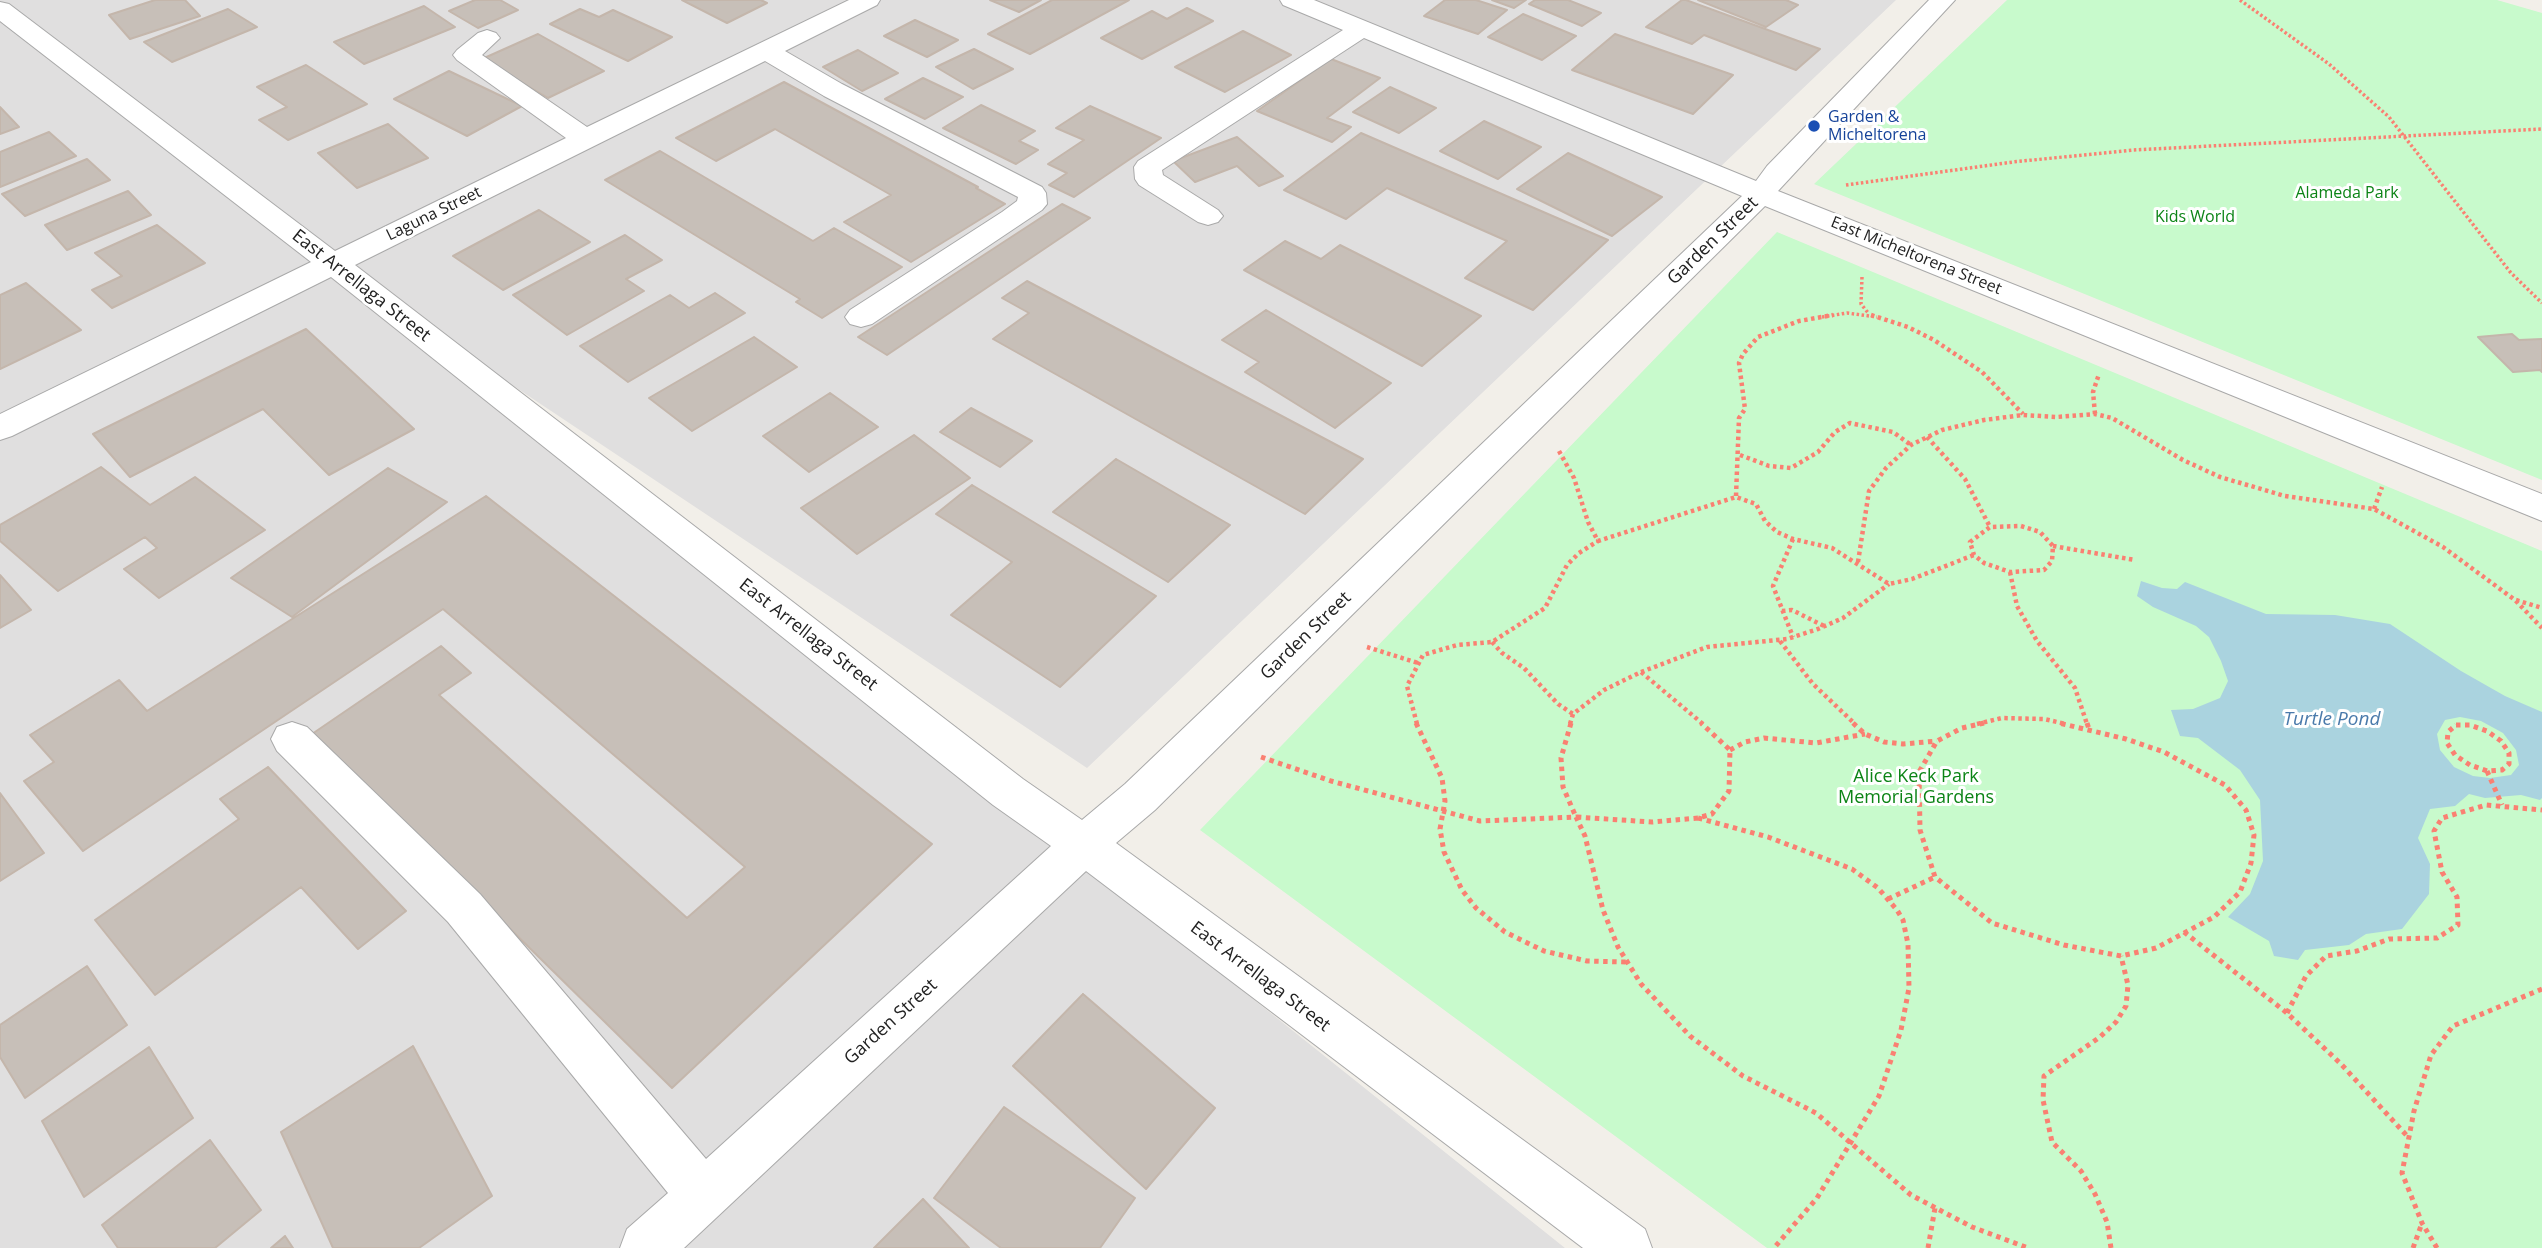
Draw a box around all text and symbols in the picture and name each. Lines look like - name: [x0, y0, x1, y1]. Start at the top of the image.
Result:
- place label: Garden & Micheltorena: [1828, 107, 1926, 145]
- marker: Garden & Micheltorena: [1806, 118, 1822, 134]
- street label: Laguna Street: [383, 183, 485, 245]
- park label: Alameda Park: [2295, 183, 2399, 203]
- street label: Garden Street: [1663, 192, 1763, 290]
- park label: Kids World: [2155, 207, 2235, 227]
- street label: East Micheltorena Street: [1828, 213, 2004, 299]
- street label: East Arrellaga Street: [287, 225, 435, 347]
- street label: East Arrellaga Street: [734, 574, 882, 696]
- street label: Garden Street: [1256, 587, 1356, 685]
- water label: Turtle Pond: [2284, 709, 2380, 731]
- park label: Alice Keck Park Memorial Gardens: [1838, 766, 1994, 808]
- street label: East Arrellaga Street: [1186, 917, 1334, 1037]
- street label: Garden Street: [840, 975, 942, 1069]

